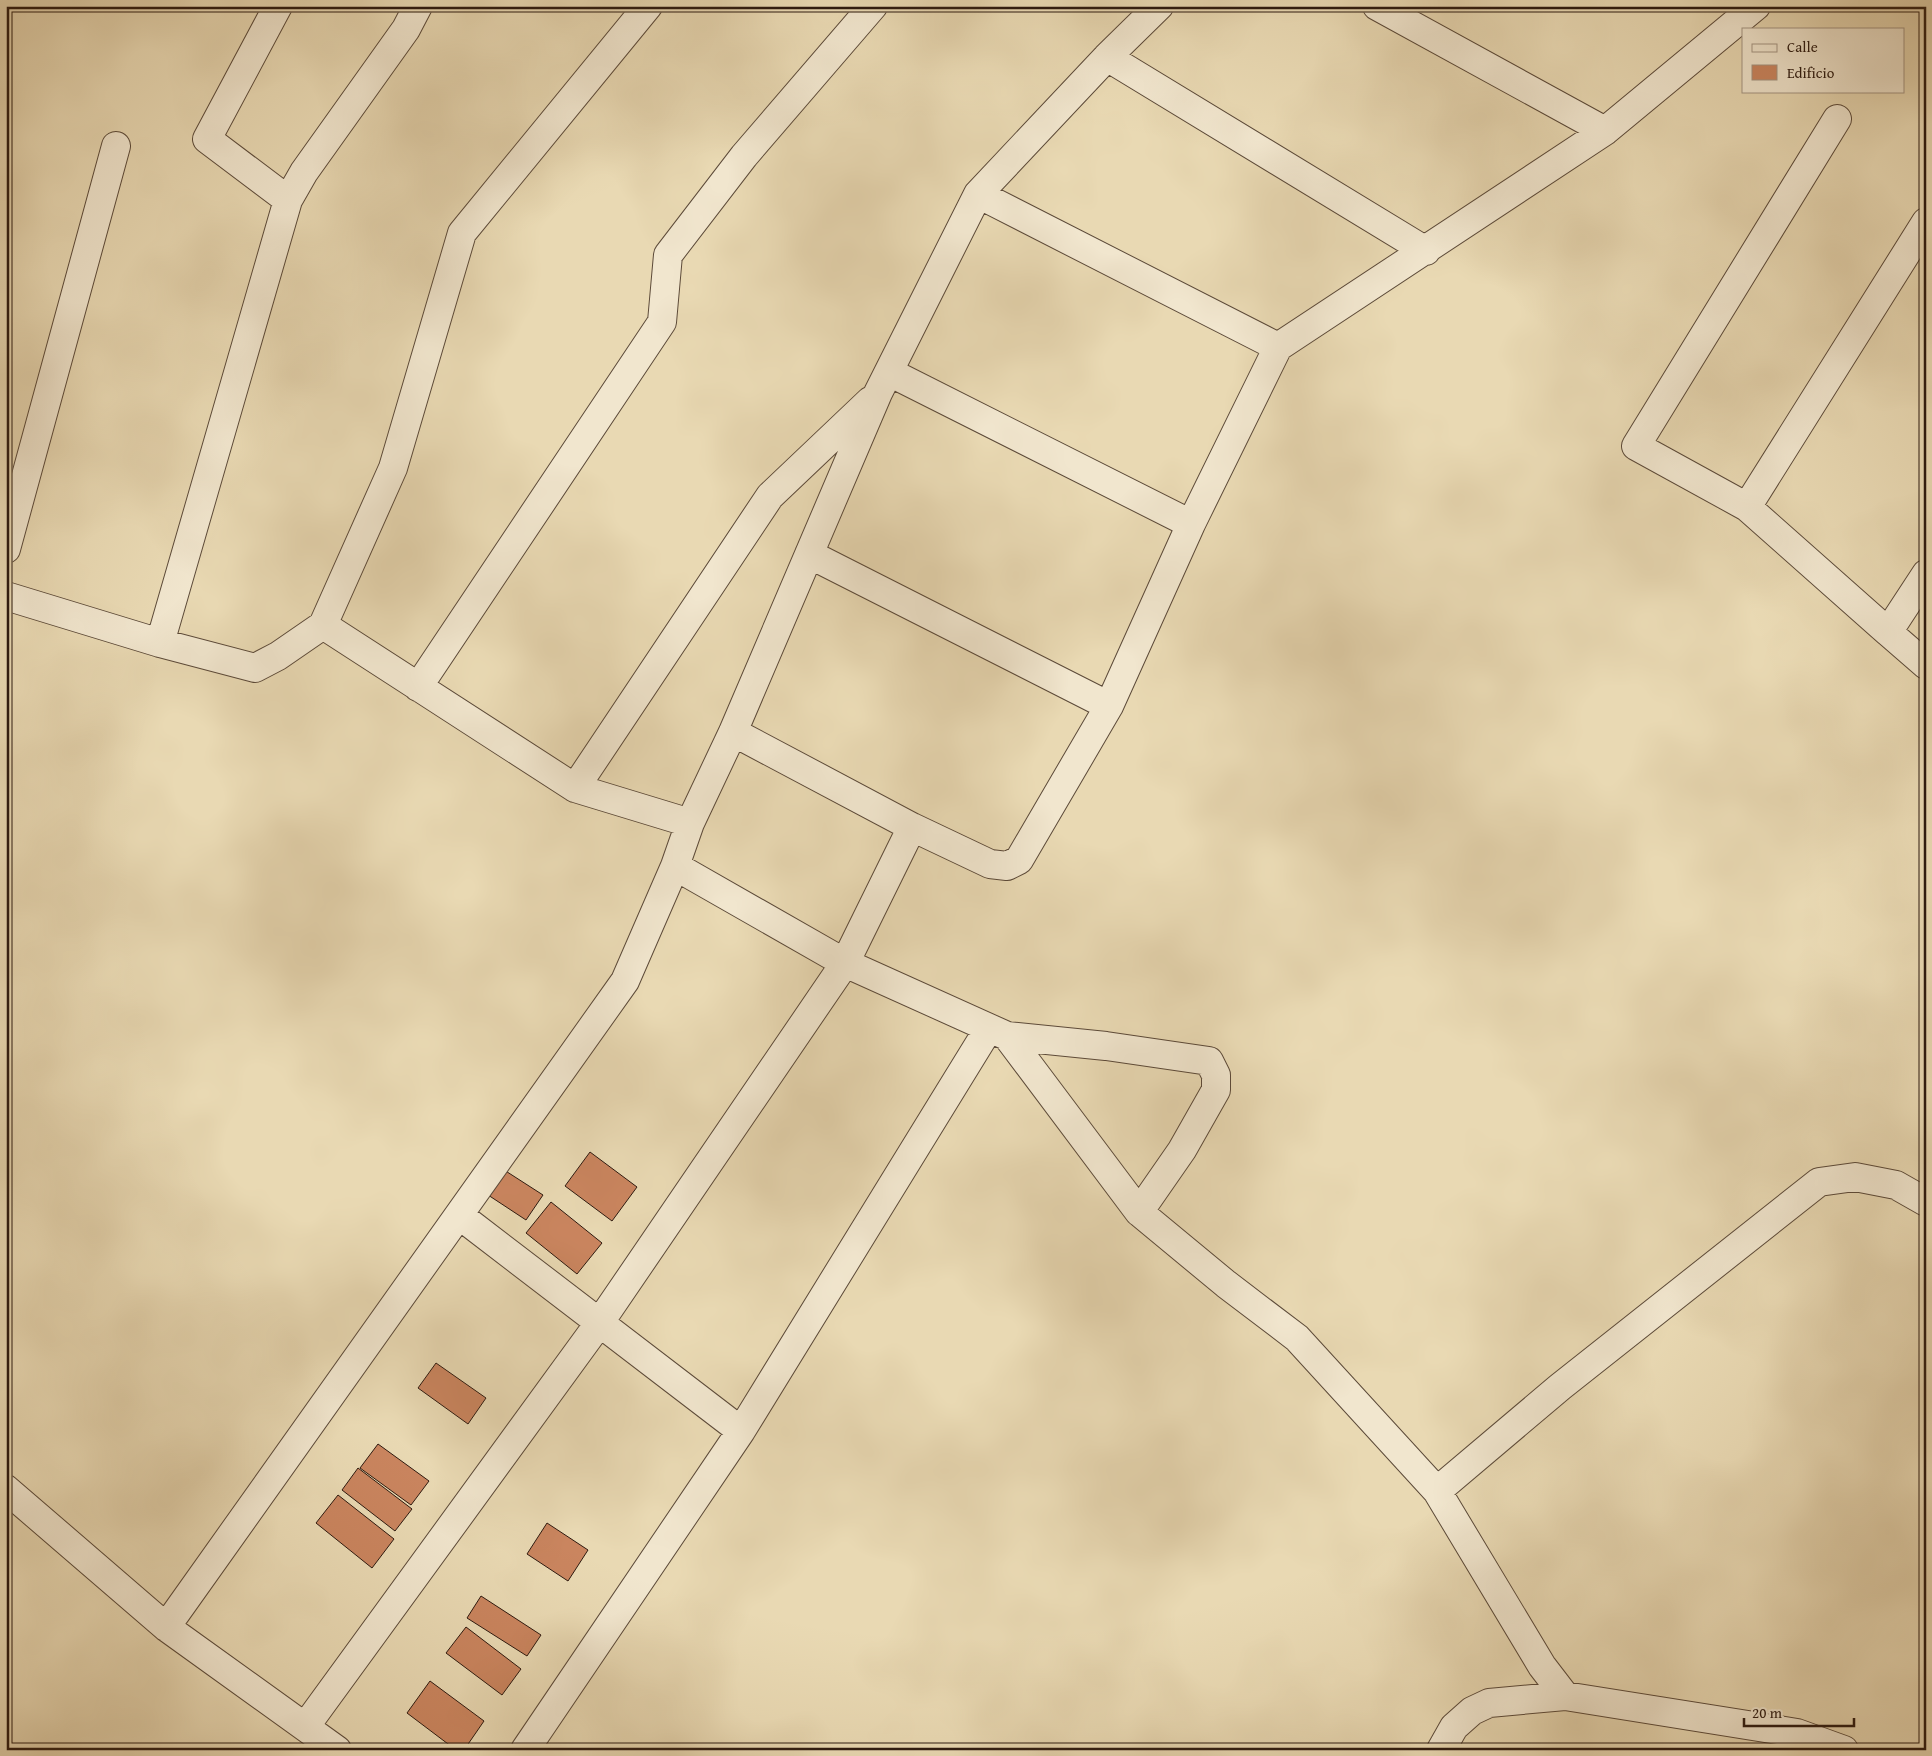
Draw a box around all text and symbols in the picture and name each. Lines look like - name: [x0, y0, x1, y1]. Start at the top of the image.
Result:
- legend: [1742, 28, 1904, 92]
- text: Calle: [1787, 36, 1818, 57]
- text: Edificio: [1787, 62, 1835, 83]
- scale bar: [1744, 1696, 1854, 1728]
- text: 20 m: [1752, 1702, 1783, 1723]

